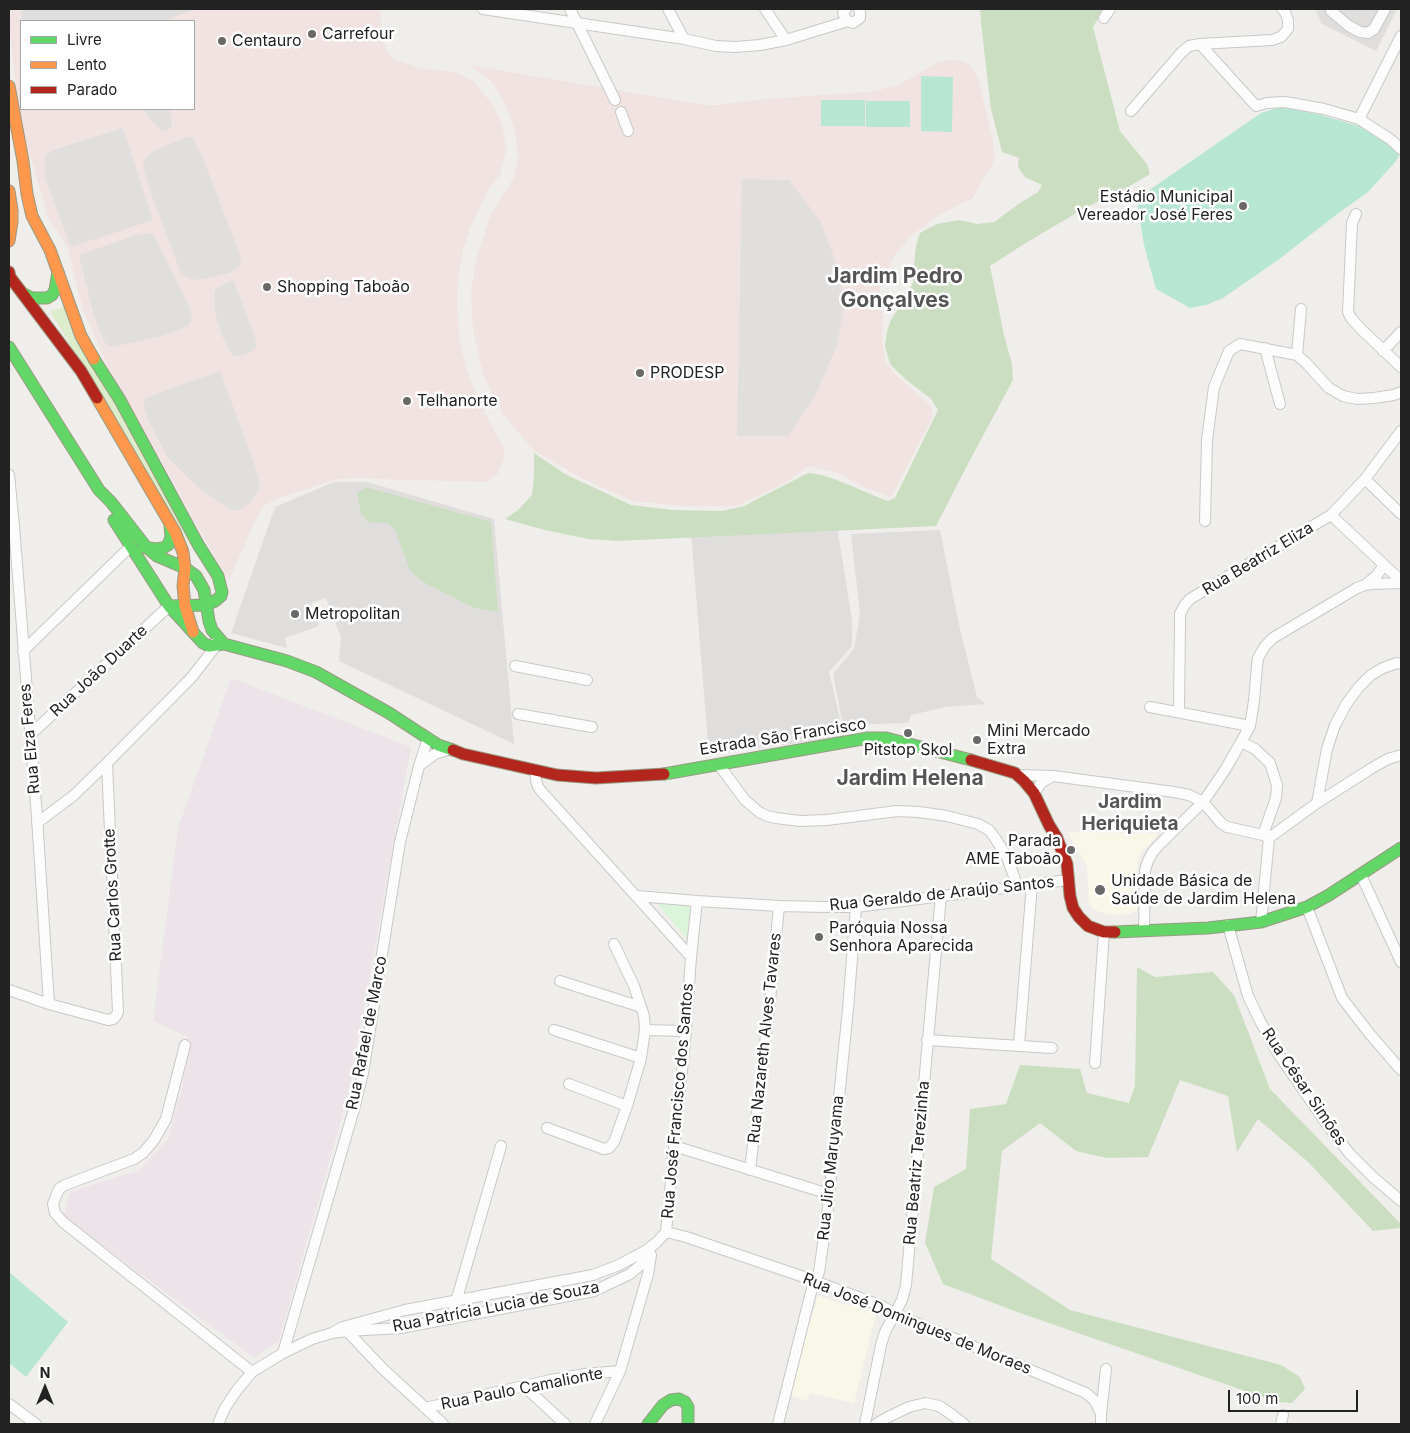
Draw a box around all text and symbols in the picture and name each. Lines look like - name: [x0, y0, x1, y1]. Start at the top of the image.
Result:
- legend: [20, 20, 195, 110]
- place label: Carrefour: [322, 24, 395, 44]
- marker: Carrefour: [306, 28, 318, 40]
- text: Livre: [67, 30, 102, 49]
- place label: Centauro: [232, 31, 302, 51]
- marker: Centauro: [216, 35, 228, 47]
- text: Lento: [67, 55, 107, 74]
- text: Parado: [67, 80, 117, 99]
- place label: Estádio Municipal Vereador José Feres: [1077, 187, 1233, 225]
- marker: Estádio Municipal Vereador José Feres: [1237, 200, 1249, 212]
- district label: Jardim Pedro Gonçalves: [827, 264, 963, 314]
- place label: Shopping Taboão: [277, 277, 410, 297]
- marker: Shopping Taboão: [261, 281, 273, 293]
- place label: PRODESP: [650, 363, 724, 383]
- marker: PRODESP: [634, 367, 646, 379]
- place label: Telhanorte: [417, 391, 497, 411]
- marker: Telhanorte: [401, 395, 413, 407]
- street label: Rua Beatriz Eliza: [1199, 518, 1317, 600]
- place label: Metropolitan: [305, 604, 400, 624]
- marker: Metropolitan: [289, 608, 301, 620]
- street label: Rua João Duarte: [46, 621, 152, 721]
- street label: Rua Elza Feres: [16, 683, 44, 795]
- street label: Estrada São Francisco: [698, 714, 868, 760]
- place label: Mini Mercado Extra: [987, 721, 1090, 759]
- marker: Pitstop Skol: [902, 727, 914, 739]
- marker: Mini Mercado Extra: [971, 734, 983, 746]
- place label: Pitstop Skol: [864, 740, 952, 760]
- district label: Jardim Helena: [836, 766, 984, 792]
- district label: Jardim Heriquieta: [1082, 791, 1178, 835]
- street label: Rua Carlos Grotte: [100, 828, 126, 962]
- place label: Parada AME Taboão: [965, 831, 1061, 869]
- marker: Parada AME Taboão: [1065, 844, 1077, 856]
- place label: Unidade Básica de Saúde de Jardim Helena: [1111, 871, 1296, 909]
- street label: Rua Geraldo de Araújo Santos: [829, 873, 1055, 915]
- marker: Unidade Básica de Saúde de Jardim Helena: [1093, 883, 1107, 897]
- place label: Paróquia Nossa Senhora Aparecida: [829, 918, 973, 956]
- marker: Paróquia Nossa Senhora Aparecida: [813, 931, 825, 943]
- street label: Rua Nazareth Alves Tavares: [744, 932, 786, 1144]
- street label: Rua Rafael de Marco: [343, 954, 391, 1112]
- street label: Rua José Francisco dos Santos: [658, 982, 698, 1220]
- street label: Rua César Simões: [1258, 1025, 1350, 1149]
- street label: Rua Beatriz Terezinha: [900, 1080, 934, 1246]
- street label: Rua Jiro Maruyama: [814, 1094, 848, 1242]
- street label: Rua José Domingues de Moraes: [800, 1269, 1034, 1379]
- street label: Rua Patrícia Lucia de Souza: [391, 1278, 601, 1336]
- north arrow: [20, 1363, 70, 1413]
- text: N: [40, 1364, 50, 1381]
- street label: Rua Paulo Camalionte: [439, 1364, 605, 1414]
- scale bar: [1230, 1380, 1360, 1412]
- text: 100 m: [1236, 1389, 1278, 1408]

